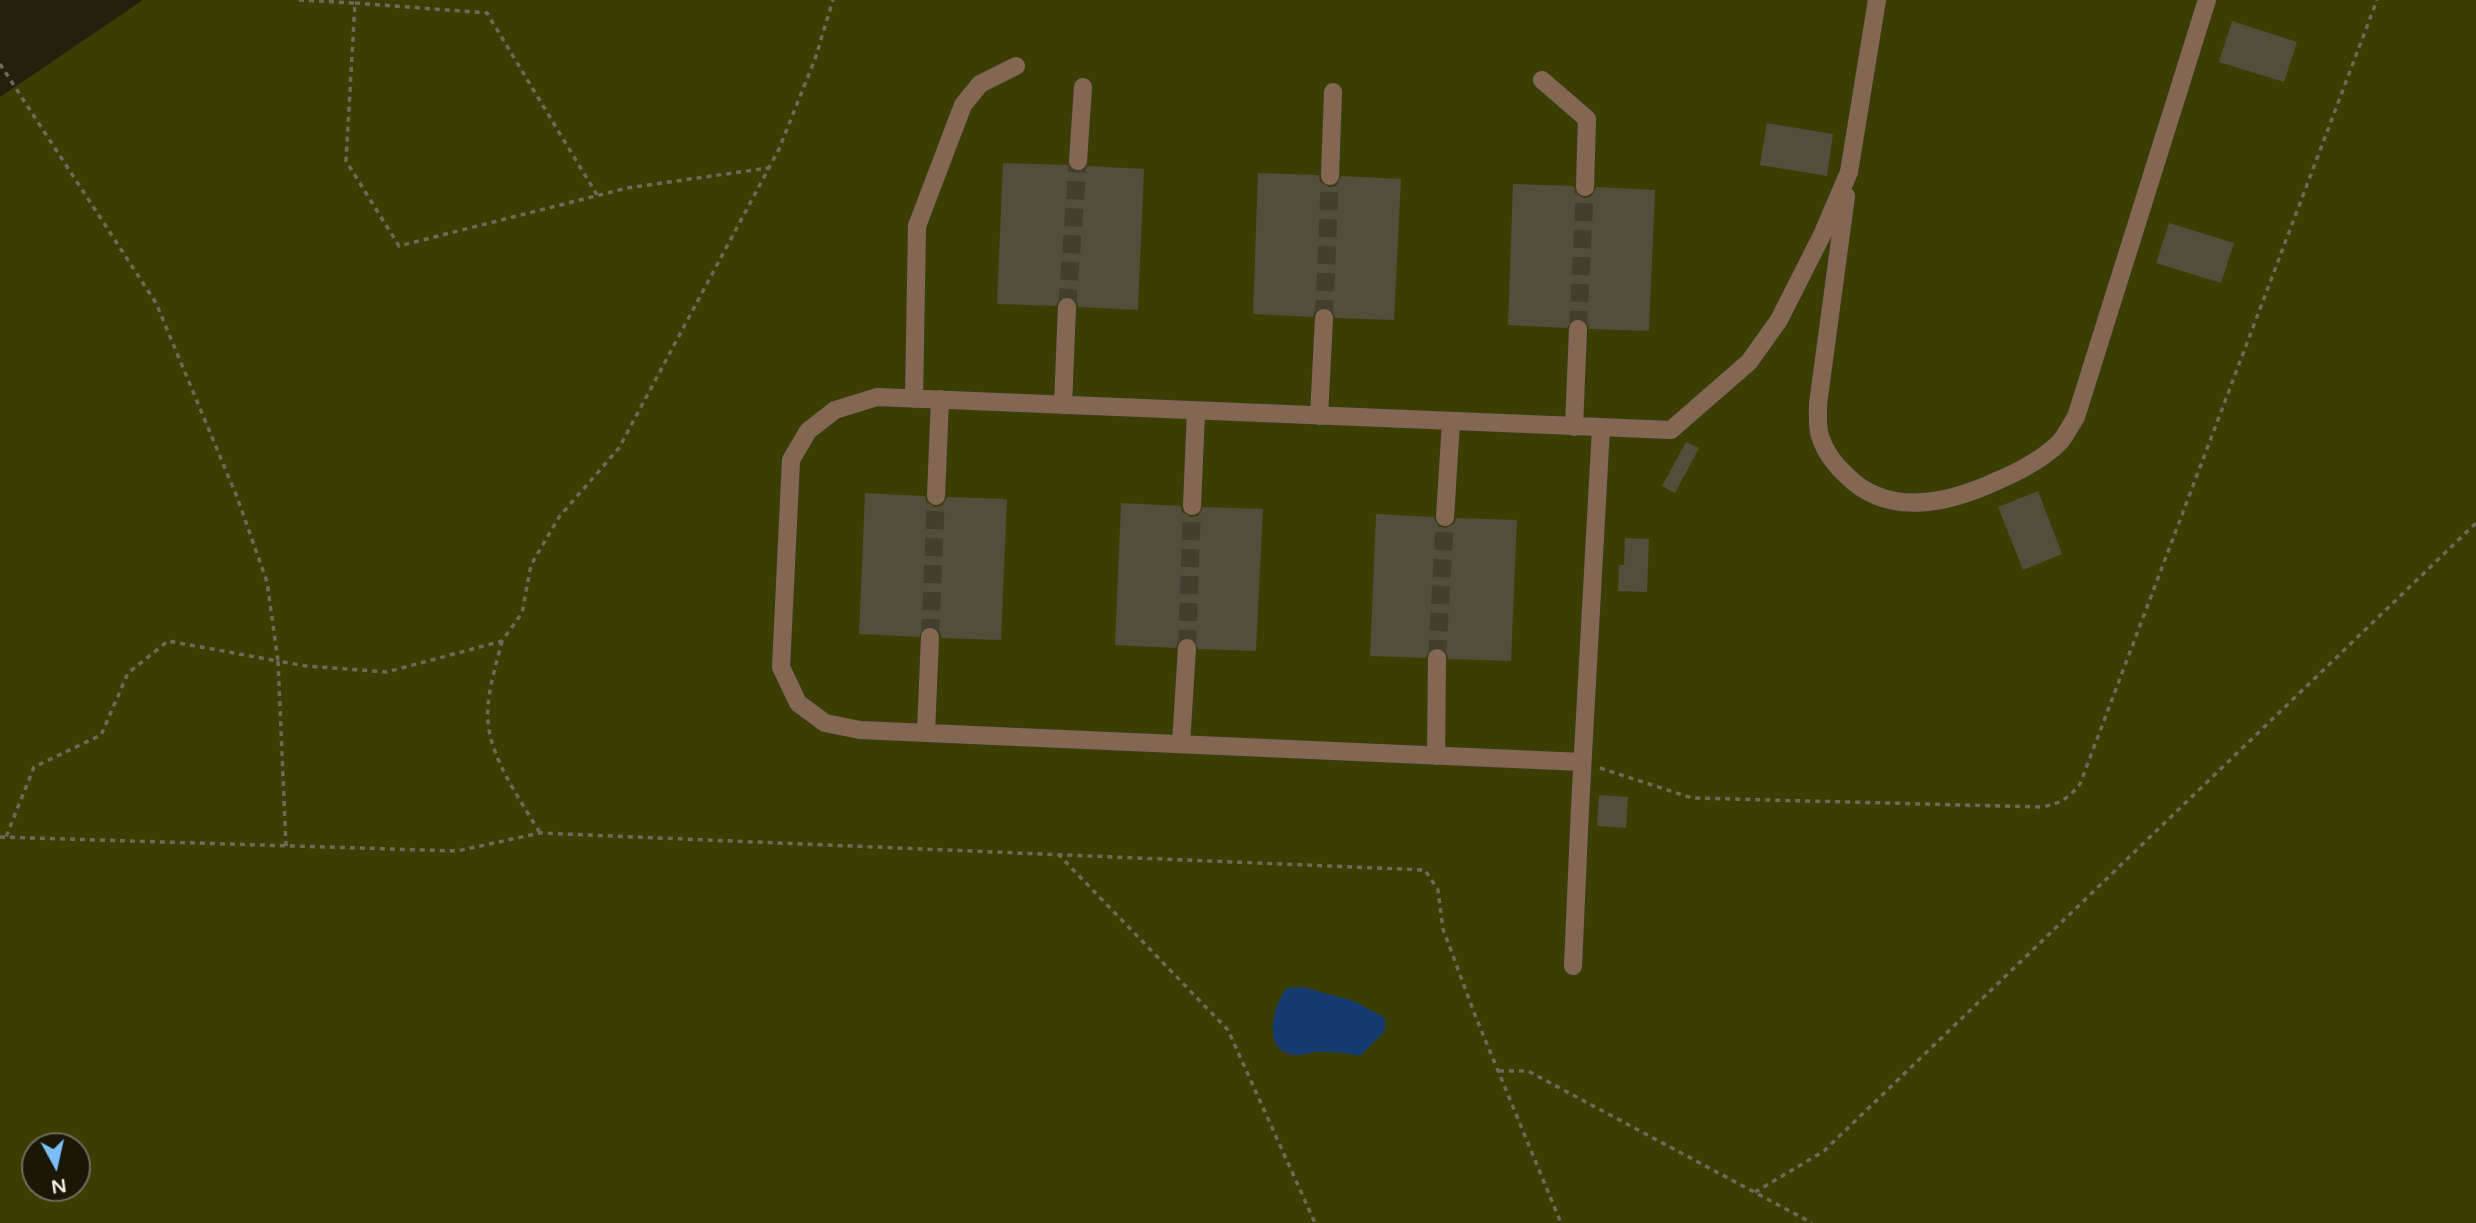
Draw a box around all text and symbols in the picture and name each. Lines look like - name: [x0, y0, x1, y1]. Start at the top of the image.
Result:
- north arrow: [21, 1132, 91, 1202]
- text: N: [50, 1174, 68, 1198]

